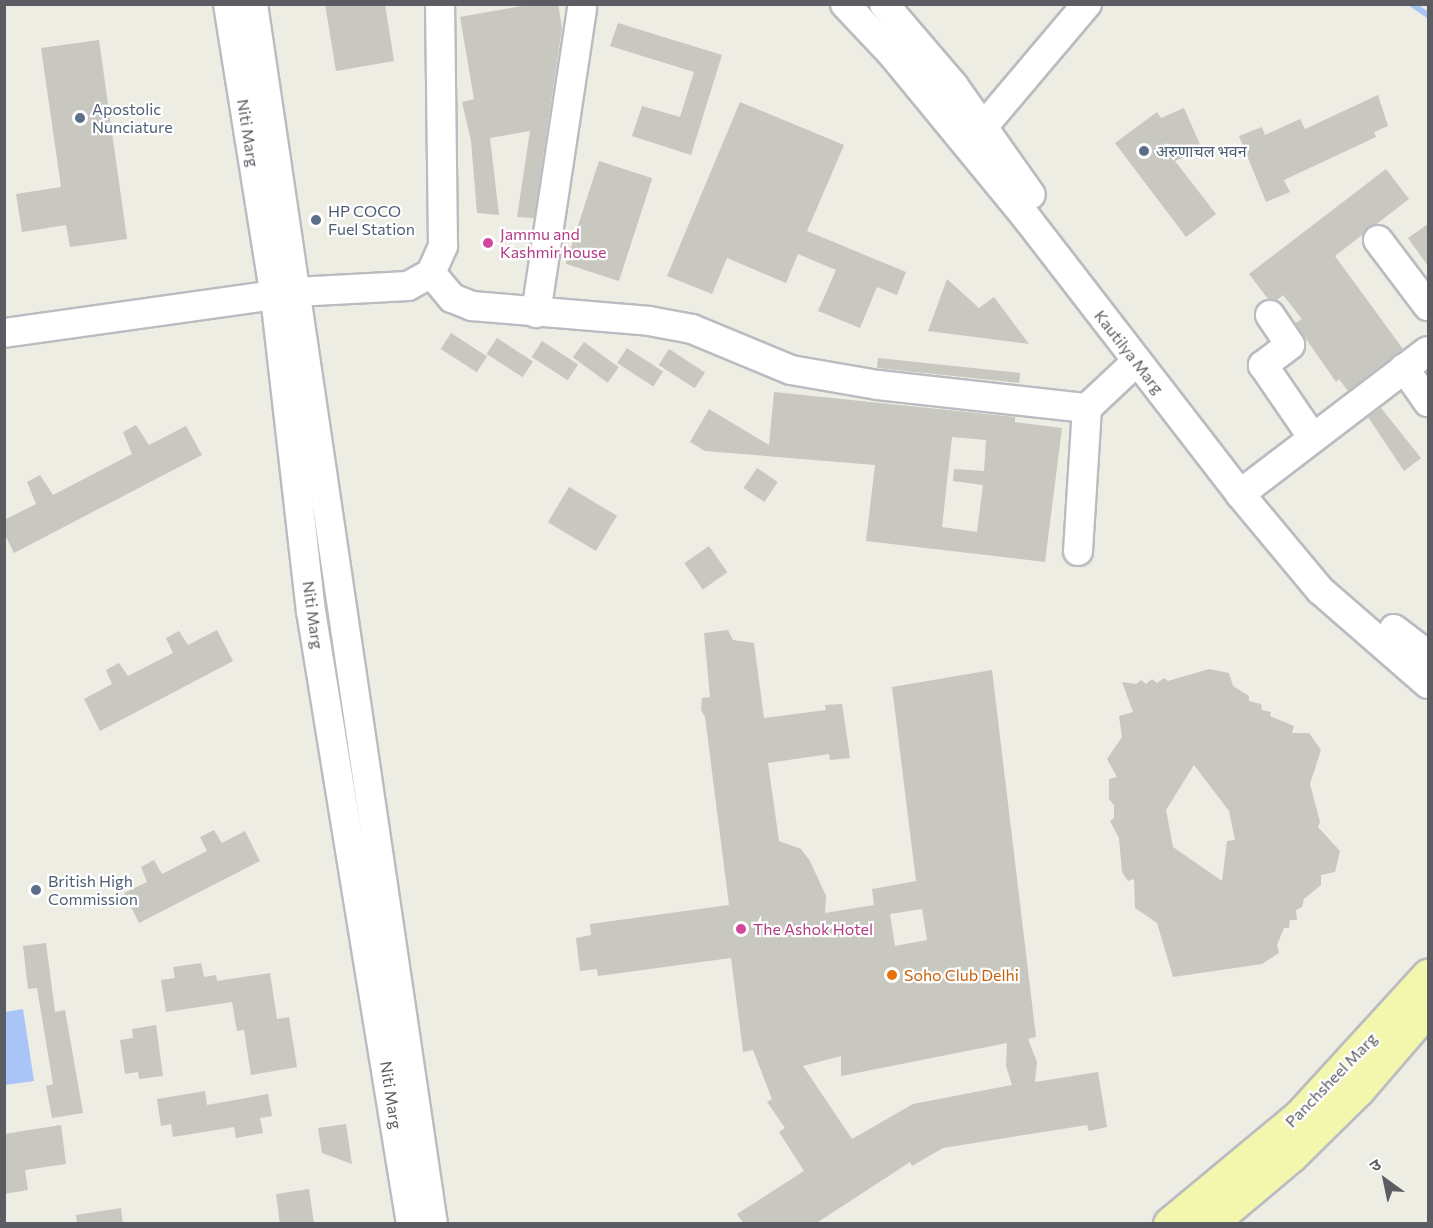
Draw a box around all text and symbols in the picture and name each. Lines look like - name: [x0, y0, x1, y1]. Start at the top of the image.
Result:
- street label: Niti Marg: [233, 98, 263, 168]
- place label: Apostolic Nunciature: [92, 99, 173, 137]
- marker: Apostolic Nunciature: [73, 111, 87, 125]
- place label: अरुणाचल भवन: [1156, 141, 1247, 161]
- marker: अरुणाचल भवन: [1137, 144, 1151, 158]
- place label: HP COCO Fuel Station: [328, 201, 415, 239]
- marker: HP COCO Fuel Station: [309, 213, 323, 227]
- place label: Jammu and Kashmir house: [500, 224, 606, 262]
- marker: Jammu and Kashmir house: [481, 236, 495, 250]
- street label: Kautilya Marg: [1090, 306, 1168, 398]
- street label: Niti Marg: [299, 580, 327, 650]
- place label: British High Commission: [48, 871, 138, 909]
- marker: British High Commission: [29, 883, 43, 897]
- place label: The Ashok Hotel: [753, 919, 873, 939]
- marker: The Ashok Hotel: [734, 922, 748, 936]
- place label: Soho Club Delhi: [904, 965, 1019, 985]
- marker: Soho Club Delhi: [885, 968, 899, 982]
- street label: Panchsheel Marg: [1281, 1029, 1381, 1131]
- street label: Niti Marg: [376, 1060, 406, 1130]
- north arrow: [1355, 1150, 1415, 1210]
- text: उ: [1366, 1154, 1384, 1175]

